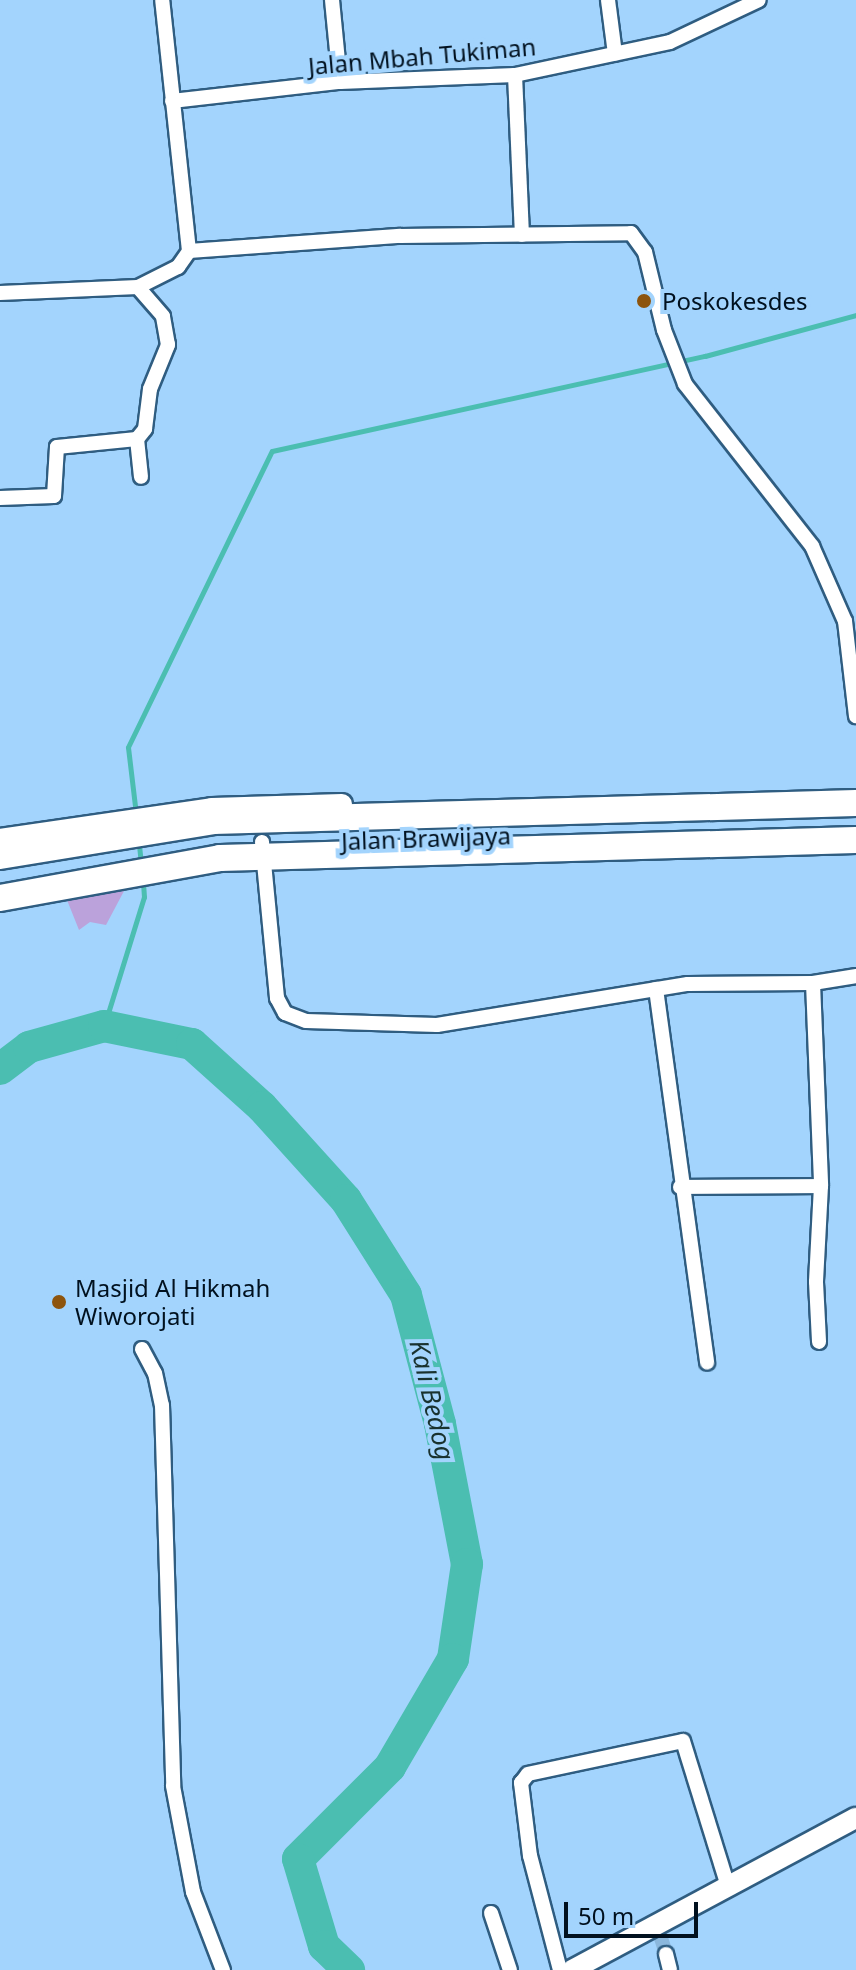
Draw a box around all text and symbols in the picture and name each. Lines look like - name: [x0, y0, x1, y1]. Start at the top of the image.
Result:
- street label: Jalan Mbah Tukiman: [307, 32, 537, 80]
- place label: Poskokesdes: [662, 287, 808, 315]
- marker: Poskokesdes: [633, 290, 655, 312]
- street label: Jalan Brawijaya: [341, 821, 511, 855]
- place label: Masjid Al Hikmah Wiworojati: [75, 1274, 270, 1330]
- marker: Masjid Al Hikmah Wiworojati: [50, 1293, 68, 1311]
- water label: Kali Bedog: [403, 1337, 461, 1463]
- scale bar: [568, 1886, 702, 1936]
- text: 50 m: [578, 1899, 634, 1932]

